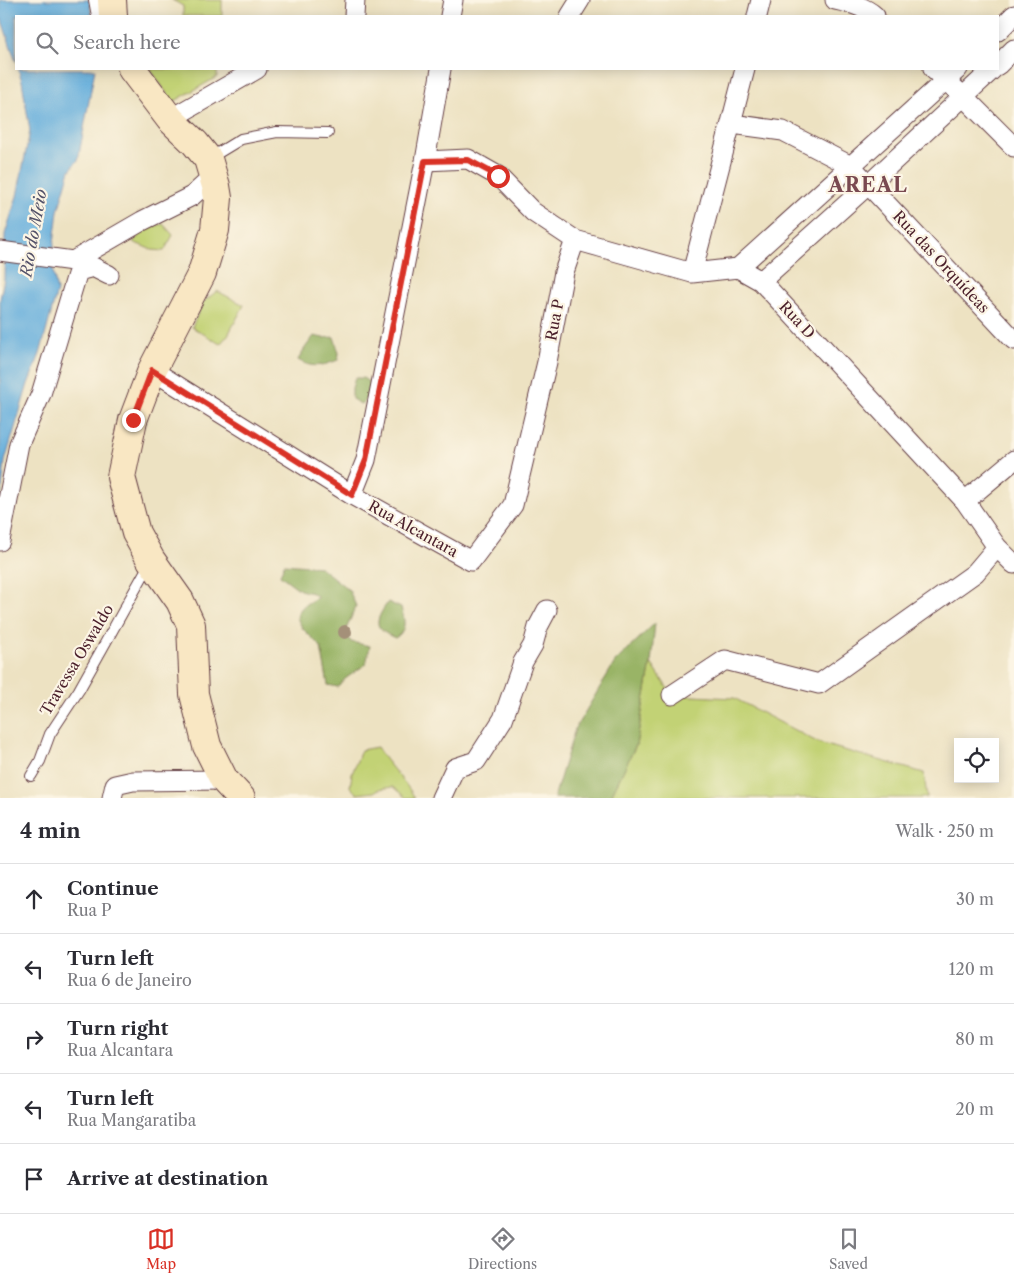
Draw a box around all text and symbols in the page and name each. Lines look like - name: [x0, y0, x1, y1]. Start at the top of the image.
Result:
- search box: [15, 15, 999, 70]
- icon: search: [33, 29, 61, 57]
- text: Search here: [73, 31, 181, 54]
- route start: [487, 165, 510, 188]
- district label: AREAL: [827, 173, 908, 197]
- water label: Rio do Meio: [15, 187, 51, 280]
- street label: Rua das Orquídeas: [889, 207, 994, 317]
- street label: Rua P: [541, 297, 568, 342]
- street label: Rua D: [775, 297, 819, 342]
- route end: [122, 409, 145, 432]
- street label: Rua Alcantara: [365, 496, 461, 561]
- street label: Travessa Oswaldo: [36, 601, 117, 719]
- map controls: [954, 738, 999, 783]
- button: locate: [954, 738, 999, 783]
- text: 4 min: [20, 818, 81, 843]
- text: Walk · 250 m: [896, 821, 994, 841]
- text: Continue: [67, 877, 159, 900]
- icon: ahead: [20, 885, 48, 913]
- text: 30 m: [956, 889, 994, 909]
- text: Rua P: [67, 900, 112, 920]
- text: Turn left: [67, 947, 154, 970]
- icon: left: [20, 955, 48, 983]
- text: 120 m: [949, 959, 994, 979]
- text: Rua 6 de Janeiro: [67, 970, 192, 990]
- text: Turn right: [67, 1017, 168, 1040]
- icon: right: [20, 1025, 48, 1053]
- text: 80 m: [955, 1029, 994, 1049]
- text: Rua Alcantara: [67, 1040, 173, 1060]
- text: Turn left: [67, 1087, 154, 1110]
- icon: left: [20, 1095, 48, 1123]
- text: 20 m: [955, 1099, 994, 1119]
- text: Rua Mangaratiba: [67, 1110, 196, 1130]
- icon: arrive: [20, 1165, 48, 1193]
- text: Arrive at destination: [67, 1167, 268, 1190]
- tab: Map: [146, 1225, 176, 1273]
- tab: Directions: [468, 1225, 537, 1273]
- tab: Saved: [829, 1225, 868, 1273]

